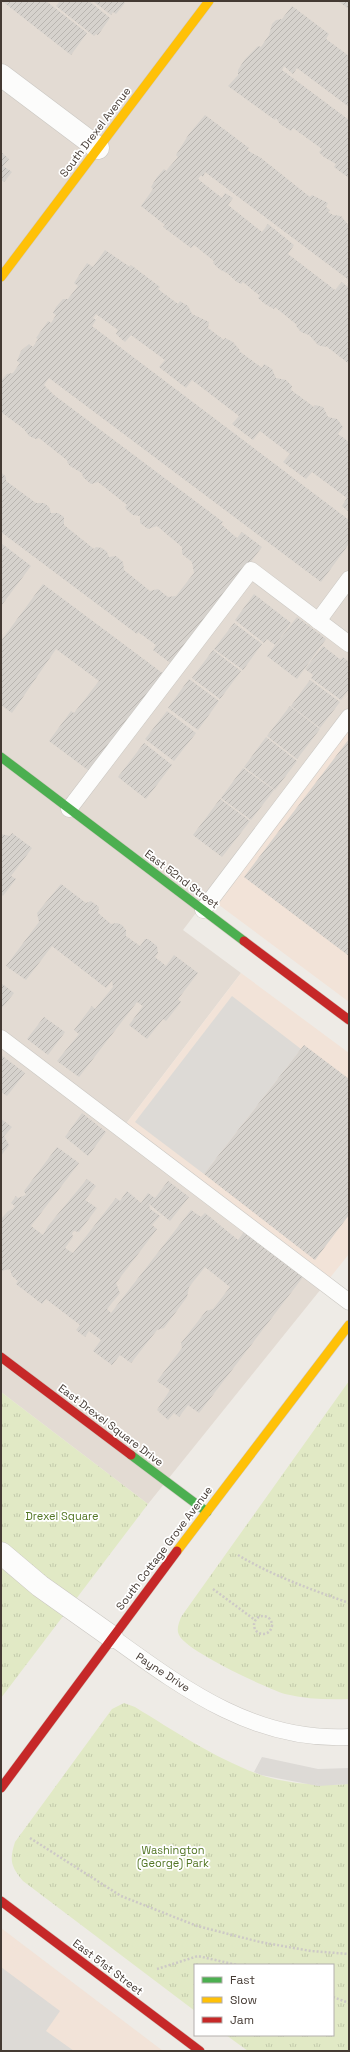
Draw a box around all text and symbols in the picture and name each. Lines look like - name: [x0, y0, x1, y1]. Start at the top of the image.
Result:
- street label: South Drexel Avenue: [57, 84, 133, 180]
- street label: East 52nd Street: [142, 846, 222, 912]
- street label: East Drexel Square Drive: [56, 1381, 166, 1469]
- street label: South Cottage Grove Avenue: [113, 1483, 215, 1613]
- park label: Drexel Square: [26, 1509, 98, 1523]
- street label: Payne Drive: [133, 1649, 193, 1695]
- park label: Washington (George) Park: [137, 1843, 209, 1870]
- street label: East 51st Street: [70, 1936, 146, 1998]
- legend: [194, 1964, 334, 2036]
- text: Fast: [230, 1972, 255, 1988]
- text: Slow: [230, 1992, 257, 2008]
- text: Jam: [230, 2012, 254, 2028]

